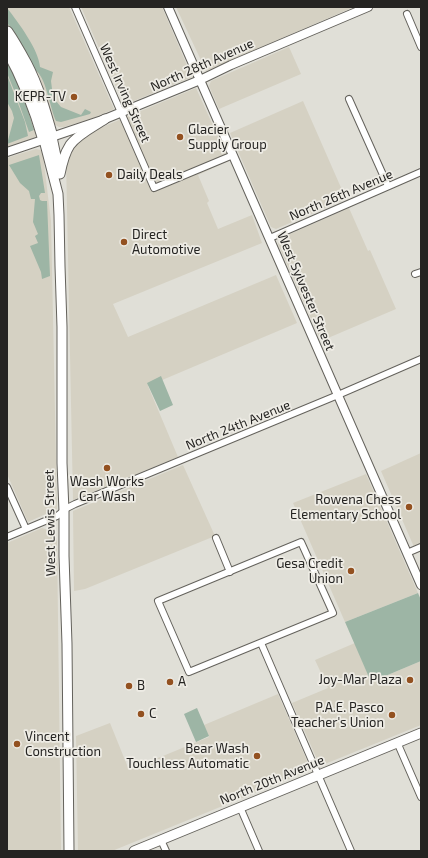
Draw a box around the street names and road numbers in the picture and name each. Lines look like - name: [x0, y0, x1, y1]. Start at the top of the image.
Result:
- street label: North 28th Avenue: [148, 35, 256, 95]
- street label: West Irving Street: [96, 41, 154, 145]
- street label: North 26th Avenue: [287, 166, 395, 224]
- street label: West Sylvester Street: [274, 229, 338, 353]
- street label: North 24th Avenue: [183, 397, 293, 453]
- street label: West Lewis Street: [41, 470, 59, 576]
- street label: North 20th Avenue: [217, 752, 327, 808]

